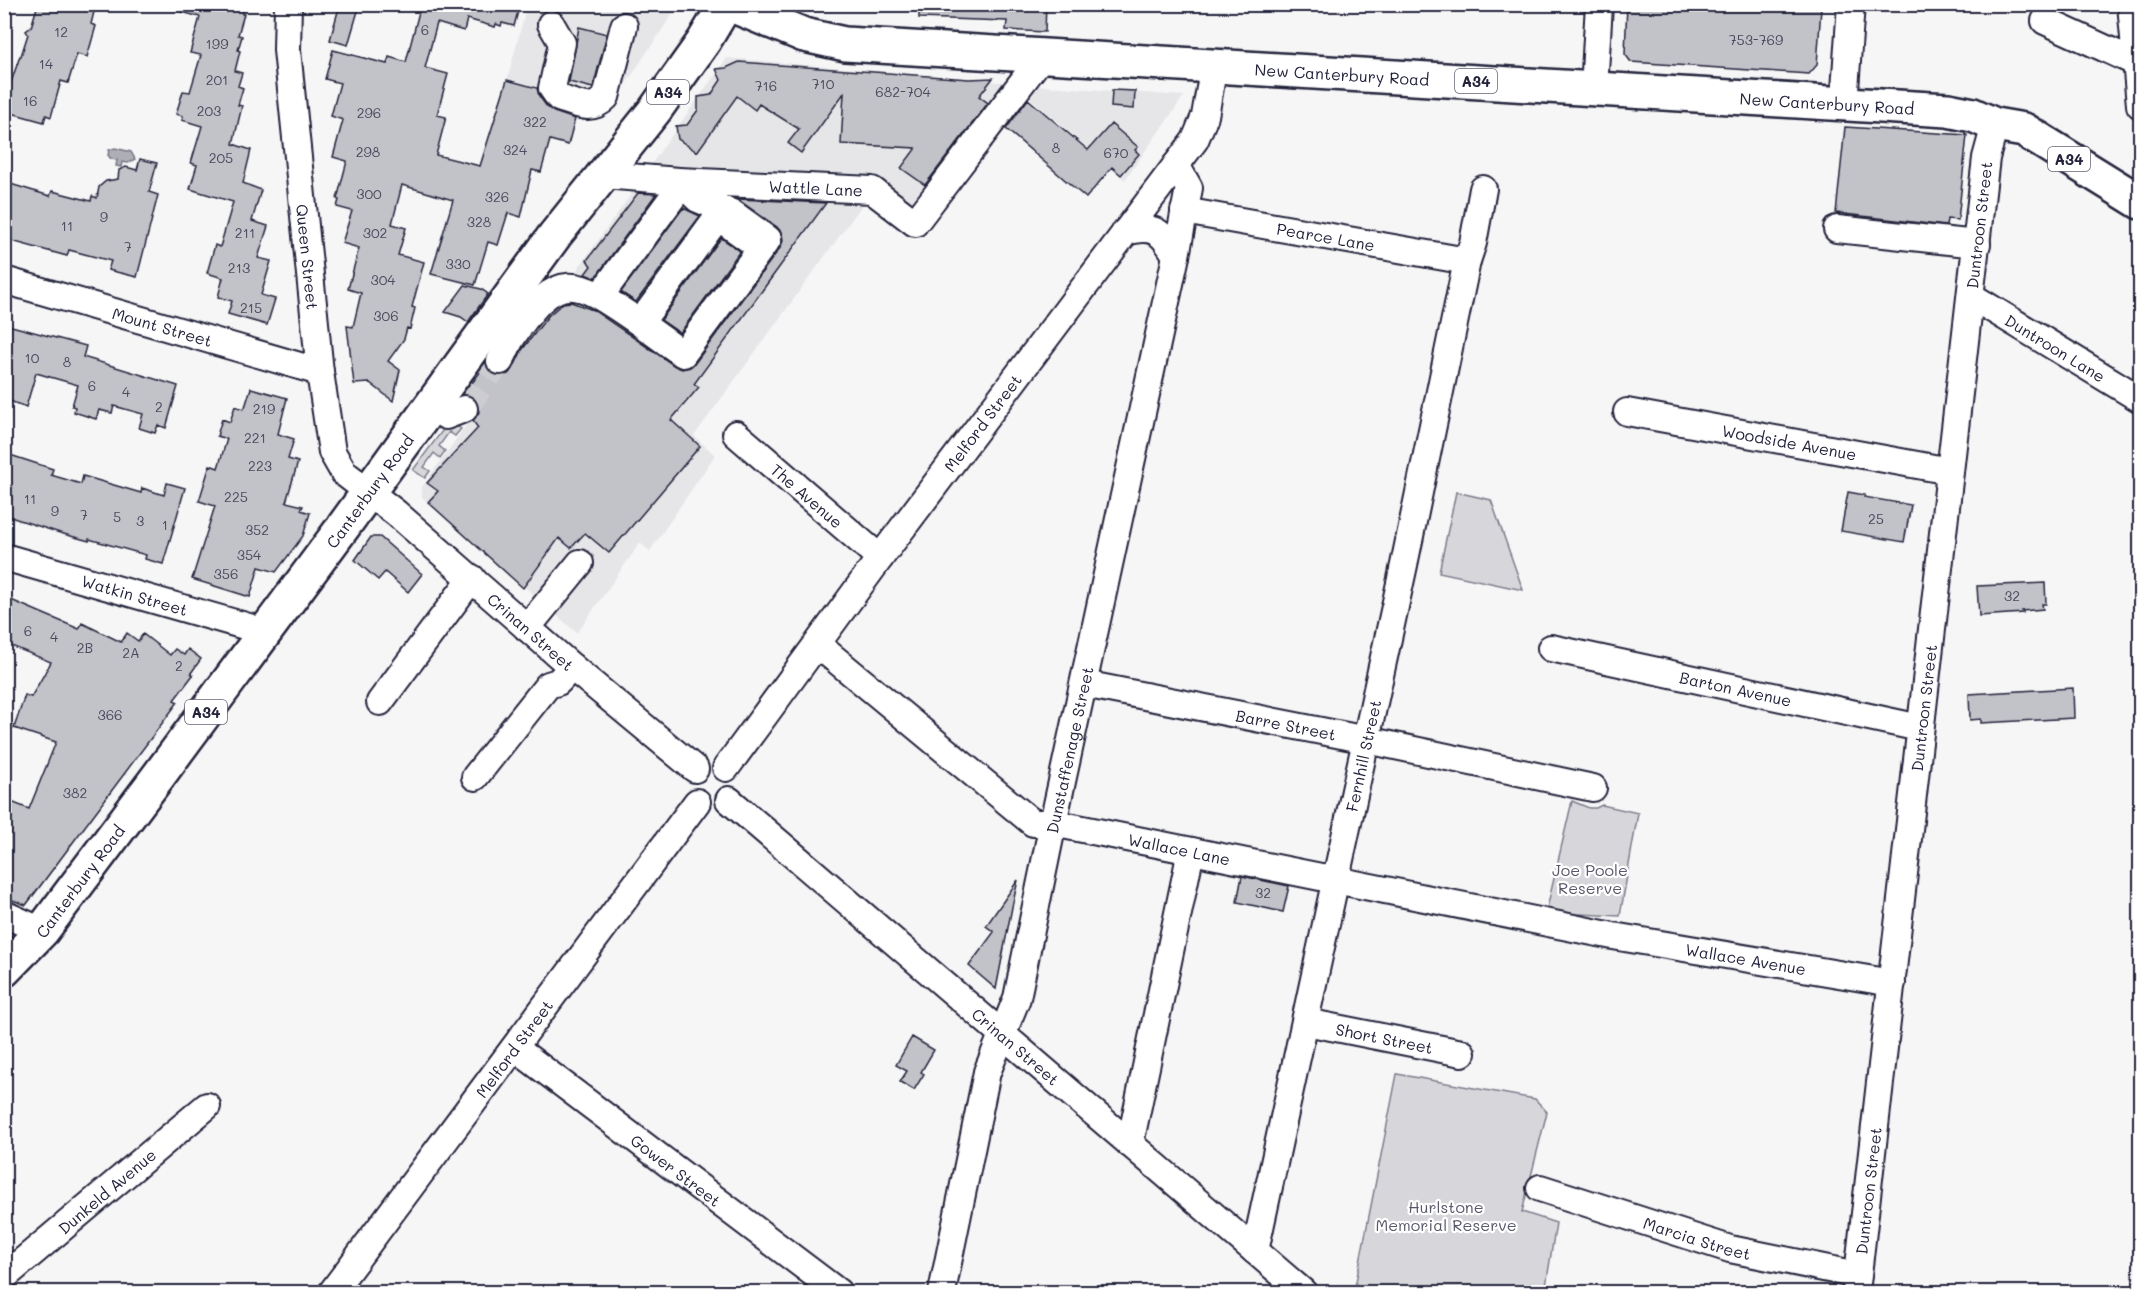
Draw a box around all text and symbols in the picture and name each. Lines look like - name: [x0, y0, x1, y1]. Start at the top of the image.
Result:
- house number: 6: [421, 20, 429, 39]
- house number: 12: [54, 22, 68, 41]
- house number: 753-769: [1729, 30, 1783, 49]
- house number: 199: [206, 34, 228, 53]
- house number: 14: [39, 54, 54, 73]
- street label: New Canterbury Road: [1254, 58, 1430, 89]
- road number: A34: [1455, 69, 1497, 93]
- house number: 201: [206, 70, 228, 89]
- house number: 710: [812, 74, 835, 93]
- house number: 716: [755, 76, 777, 95]
- road number: A34: [647, 80, 689, 104]
- house number: 682-704: [875, 82, 931, 101]
- street label: New Canterbury Road: [1739, 87, 1915, 118]
- house number: 16: [23, 91, 37, 110]
- house number: 203: [197, 101, 221, 120]
- house number: 296: [357, 103, 381, 122]
- house number: 322: [523, 112, 547, 131]
- house number: 8: [1052, 138, 1060, 157]
- house number: 324: [503, 140, 528, 159]
- house number: 298: [356, 142, 380, 161]
- house number: 670: [1104, 143, 1129, 162]
- road number: A34: [2048, 147, 2090, 171]
- house number: 205: [209, 148, 233, 167]
- street label: Duntroon Street: [1961, 160, 1996, 290]
- street label: Wattle Lane: [768, 175, 863, 200]
- house number: 300: [356, 184, 382, 203]
- house number: 326: [485, 187, 509, 206]
- street label: Queen Street: [292, 203, 324, 311]
- house number: 9: [100, 207, 108, 226]
- house number: 328: [467, 212, 491, 231]
- house number: 11: [61, 216, 73, 235]
- street label: Pearce Lane: [1275, 217, 1377, 255]
- house number: 211: [235, 223, 255, 242]
- house number: 302: [363, 223, 387, 242]
- house number: 7: [124, 237, 132, 256]
- house number: 330: [445, 254, 471, 273]
- house number: 213: [228, 258, 250, 277]
- house number: 304: [370, 270, 396, 289]
- house number: 215: [240, 298, 262, 317]
- street label: Mount Street: [110, 302, 215, 351]
- house number: 306: [373, 306, 399, 325]
- street label: Duntroon Lane: [2001, 309, 2110, 386]
- house number: 10: [25, 348, 40, 367]
- house number: 8: [63, 352, 71, 371]
- street label: Melford Street: [939, 370, 1026, 475]
- house number: 6: [88, 376, 96, 395]
- house number: 4: [122, 382, 131, 401]
- house number: 2: [155, 397, 163, 416]
- house number: 219: [253, 399, 275, 418]
- street label: Woodside Avenue: [1720, 419, 1858, 464]
- house number: 221: [244, 428, 266, 447]
- street label: Canterbury Road: [321, 430, 418, 552]
- house number: 223: [248, 456, 272, 475]
- street label: The Avenue: [767, 459, 848, 532]
- house number: 225: [224, 487, 248, 506]
- house number: 11: [24, 489, 36, 508]
- house number: 9: [51, 501, 59, 520]
- house number: 7: [80, 505, 88, 524]
- house number: 5: [113, 507, 121, 526]
- house number: 25: [1868, 509, 1884, 528]
- house number: 3: [136, 511, 144, 530]
- house number: 1: [162, 515, 168, 534]
- house number: 352: [245, 520, 269, 539]
- house number: 354: [237, 545, 262, 564]
- house number: 356: [214, 564, 238, 583]
- street label: Watkin Street: [79, 569, 190, 620]
- house number: 32: [2004, 586, 2020, 605]
- street label: Crinan Street: [484, 588, 579, 675]
- house number: 6: [24, 621, 32, 640]
- house number: 4: [50, 627, 59, 646]
- house number: 2B: [77, 638, 93, 657]
- house number: 2A: [122, 643, 140, 662]
- street label: Duntroon Street: [1905, 643, 1941, 772]
- house number: 2: [175, 656, 183, 675]
- street label: Dunstaffenage Street: [1041, 665, 1097, 835]
- street label: Barton Avenue: [1678, 666, 1794, 710]
- street label: Fernhill Street: [1340, 698, 1385, 813]
- road number: A34: [185, 700, 227, 724]
- street label: Barre Street: [1234, 704, 1338, 744]
- house number: 366: [97, 705, 123, 724]
- house number: 382: [63, 783, 87, 802]
- street label: Canterbury Road: [30, 820, 129, 942]
- street label: Wallace Lane: [1126, 828, 1232, 869]
- park label: Joe Poole Reserve: [1552, 859, 1628, 898]
- house number: 32: [1255, 883, 1271, 902]
- street label: Wallace Avenue: [1684, 938, 1808, 979]
- street label: Melford Street: [470, 995, 557, 1101]
- street label: Crinan Street: [968, 1003, 1064, 1089]
- street label: Short Street: [1334, 1018, 1435, 1058]
- street label: Duntroon Street: [1850, 1126, 1885, 1255]
- street label: Gower Street: [627, 1129, 726, 1211]
- street label: Dunkeld Avenue: [53, 1143, 160, 1238]
- park label: Hurlstone Memorial Reserve: [1375, 1196, 1517, 1235]
- street label: Marcia Street: [1641, 1211, 1753, 1263]

